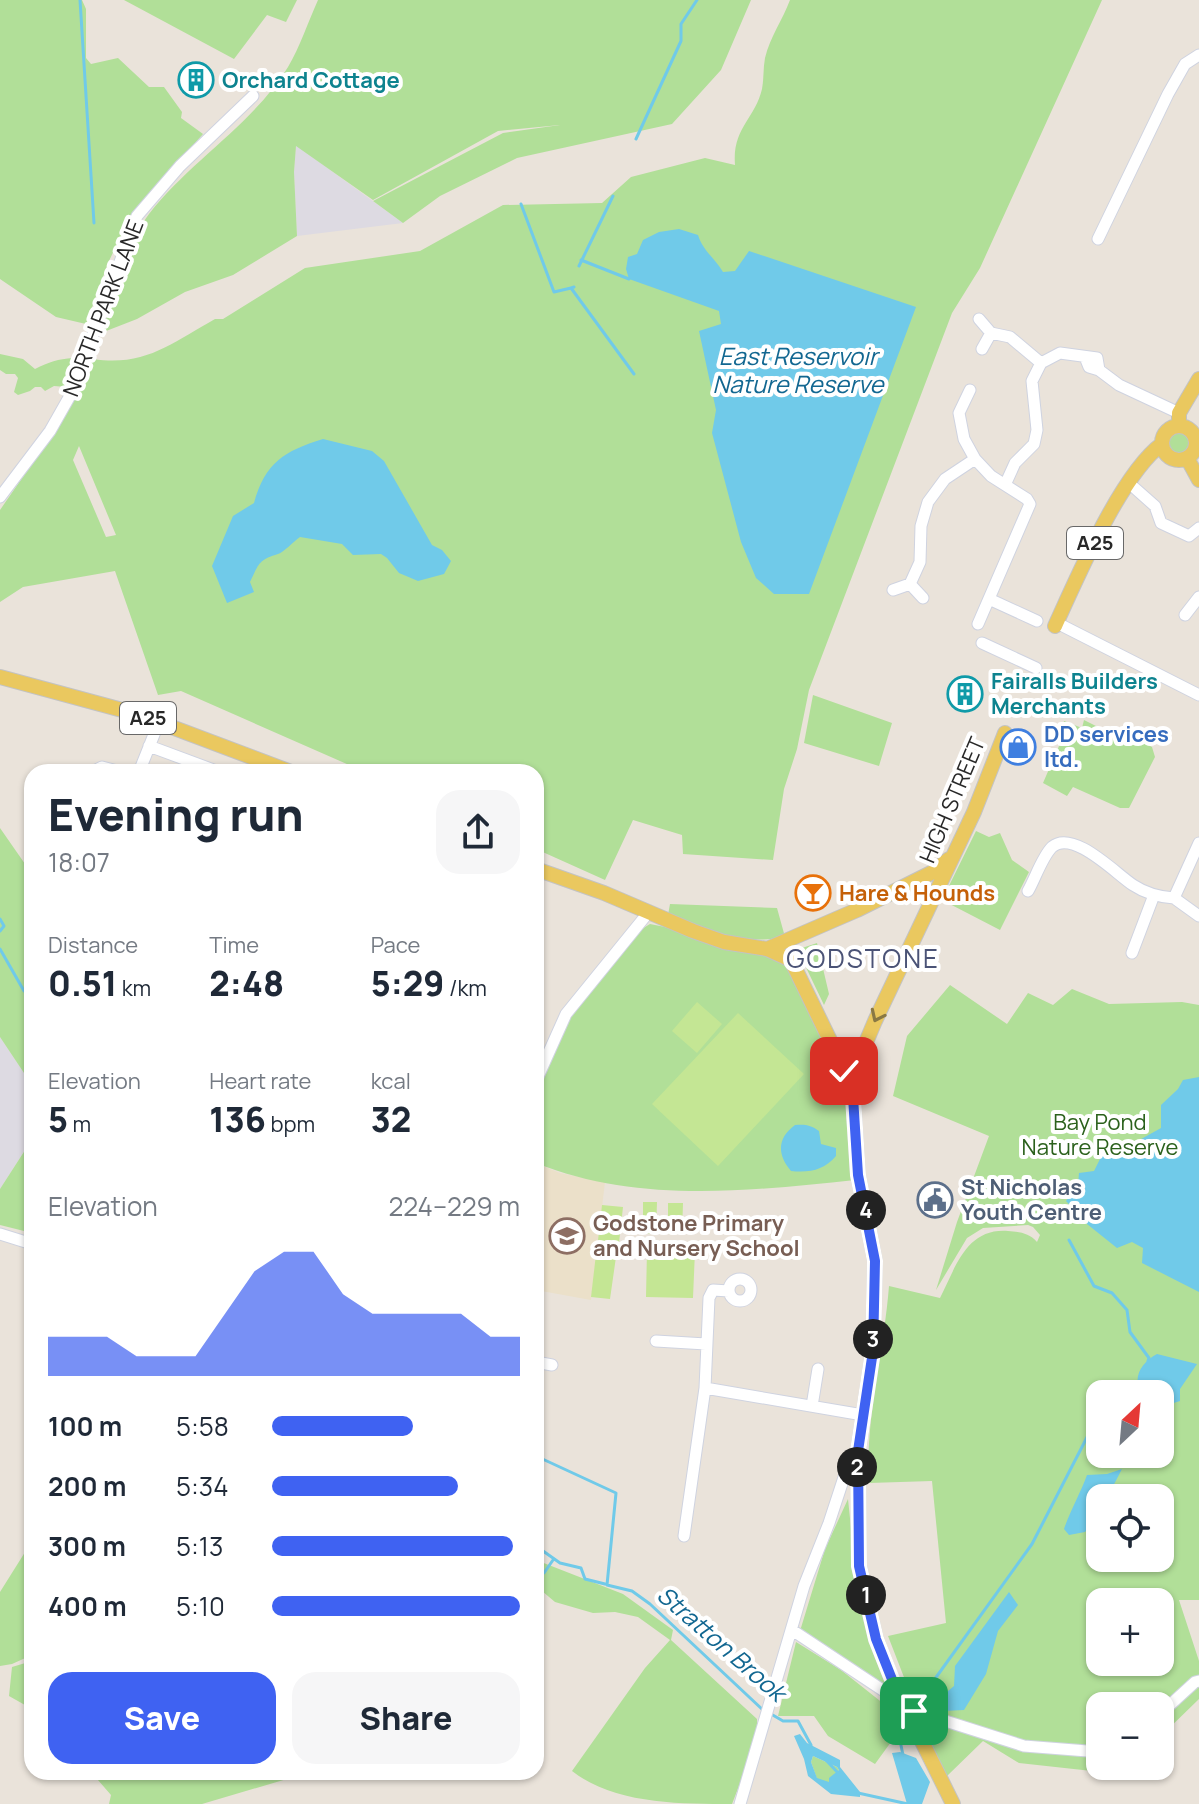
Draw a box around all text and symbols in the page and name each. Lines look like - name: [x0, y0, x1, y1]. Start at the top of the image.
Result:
- building icon: Orchard Cottage: [177, 61, 215, 99]
- place label: Orchard Cottage: [222, 65, 400, 95]
- street label: NORTH PARK LANE: [55, 215, 151, 401]
- water label: East Reservoir Nature Reserve: [712, 339, 885, 400]
- road number: A25: [1067, 527, 1123, 559]
- place label: Fairalls Builders Merchants: [991, 666, 1158, 721]
- building icon: Fairalls Builders Merchants: [946, 675, 984, 713]
- road number: A25: [120, 702, 176, 734]
- place label: DD services ltd.: [1044, 719, 1169, 774]
- shop icon: DD services ltd.: [999, 728, 1037, 766]
- street label: HIGH STREET: [912, 732, 992, 868]
- text: Evening run: [48, 784, 304, 844]
- button: share: [436, 790, 520, 874]
- text: 18:07: [48, 844, 110, 880]
- bar icon: Hare & Hounds: [794, 874, 832, 912]
- place label: Hare & Hounds: [839, 878, 995, 908]
- text: Distance: [48, 930, 138, 960]
- text: Time: [209, 930, 259, 960]
- text: Pace: [371, 930, 420, 960]
- district label: GODSTONE: [786, 940, 940, 976]
- text: 0.51: [48, 960, 117, 1006]
- text: 2:48: [209, 960, 284, 1006]
- text: 5:29: [371, 960, 445, 1006]
- text: km: [117, 973, 151, 1003]
- text: /km: [445, 973, 487, 1003]
- one-way arrow: [871, 1008, 887, 1023]
- pin: [810, 1037, 878, 1105]
- icon: check: [822, 1049, 866, 1093]
- text: Elevation: [48, 1066, 141, 1096]
- text: Heart rate: [209, 1066, 311, 1096]
- text: kcal: [371, 1066, 411, 1096]
- text: 5: [48, 1096, 68, 1142]
- text: 136: [209, 1096, 266, 1142]
- text: 32: [371, 1096, 411, 1142]
- park label: Bay Pond Nature Reserve: [1022, 1107, 1179, 1162]
- text: m: [68, 1109, 91, 1139]
- text: bpm: [266, 1109, 315, 1139]
- place label: St Nicholas Youth Centre: [961, 1172, 1102, 1227]
- public building icon: St Nicholas Youth Centre: [916, 1181, 954, 1219]
- text: Elevation: [48, 1188, 158, 1224]
- text: 224–229 m: [388, 1188, 520, 1224]
- pin: 4: [846, 1190, 886, 1230]
- text: 4: [859, 1195, 873, 1225]
- place label: Godstone Primary and Nursery School: [593, 1208, 800, 1263]
- school or university icon: Godstone Primary and Nursery School: [548, 1217, 586, 1255]
- pin: 3: [853, 1319, 893, 1359]
- text: 3: [867, 1324, 879, 1354]
- north arrow: [1086, 1380, 1174, 1468]
- map controls: [1086, 1380, 1174, 1780]
- text: 100 m: [48, 1408, 122, 1444]
- text: 5:58: [176, 1408, 229, 1444]
- pin: 2: [837, 1447, 877, 1487]
- text: 2: [850, 1452, 864, 1482]
- text: 200 m: [48, 1468, 126, 1504]
- text: 5:34: [176, 1468, 229, 1504]
- button: locate: [1086, 1484, 1174, 1572]
- text: 300 m: [48, 1528, 126, 1564]
- text: 5:13: [176, 1528, 223, 1564]
- pin: 1: [846, 1575, 886, 1615]
- water label: Stratton Brook: [651, 1578, 796, 1710]
- text: 1: [861, 1580, 871, 1610]
- text: 400 m: [48, 1588, 127, 1624]
- text: 5:10: [176, 1588, 225, 1624]
- button: +: [1086, 1588, 1174, 1676]
- button: Save: [48, 1672, 276, 1764]
- button: Share: [292, 1672, 520, 1764]
- pin: [880, 1677, 948, 1745]
- icon: arrive: [892, 1689, 936, 1733]
- button: −: [1086, 1692, 1174, 1780]

